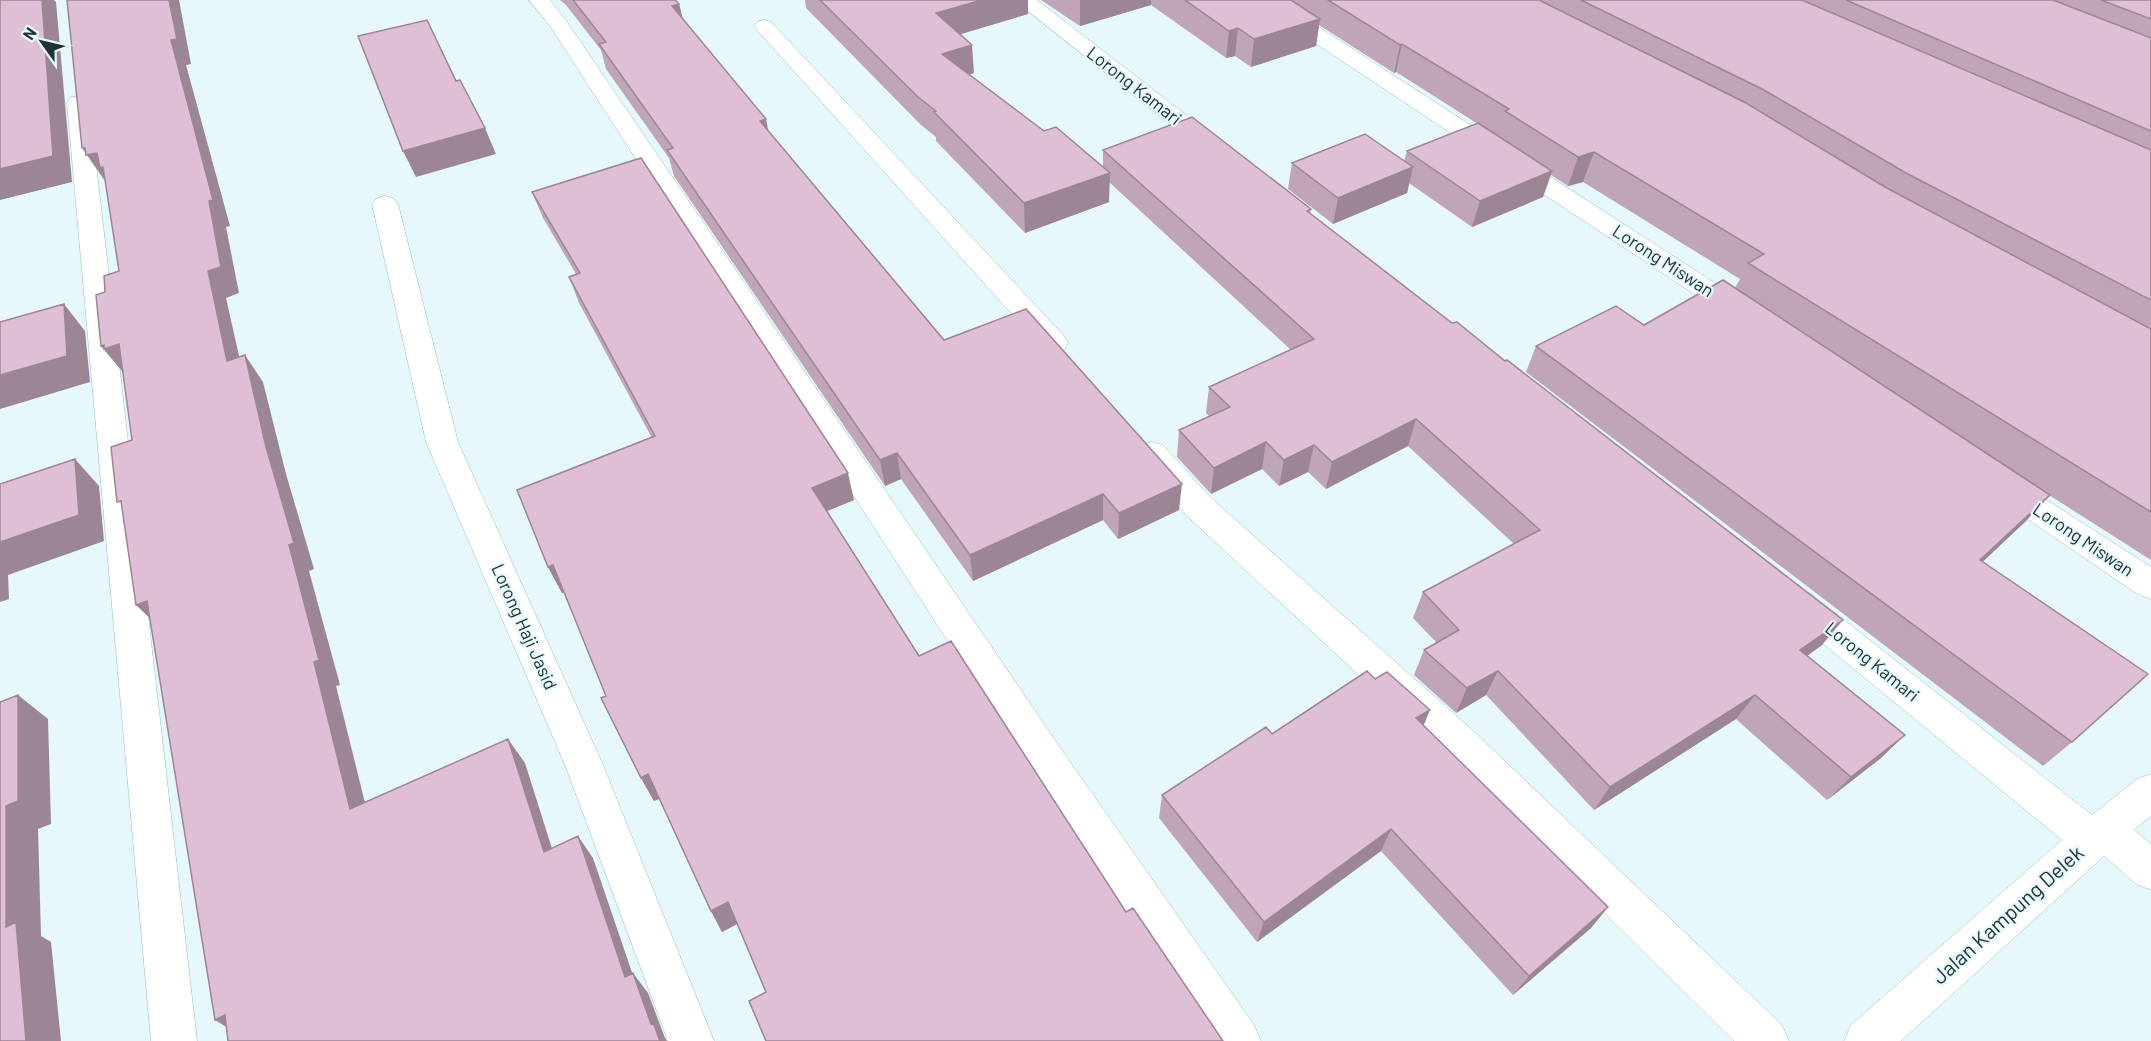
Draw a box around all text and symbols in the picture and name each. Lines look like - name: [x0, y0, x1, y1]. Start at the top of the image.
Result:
- north arrow: [12, 12, 72, 72]
- text: N: [18, 24, 40, 43]
- street label: Lorong Kamari: [1083, 41, 1187, 129]
- street label: Lorong Miswan: [1609, 219, 1718, 301]
- street label: Lorong Miswan: [2029, 497, 2138, 581]
- street label: Lorong Haji Jasid: [487, 560, 563, 693]
- street label: Lorong Kamari: [1821, 617, 1924, 706]
- street label: Jalan Kampung Delek: [1926, 839, 2088, 988]

